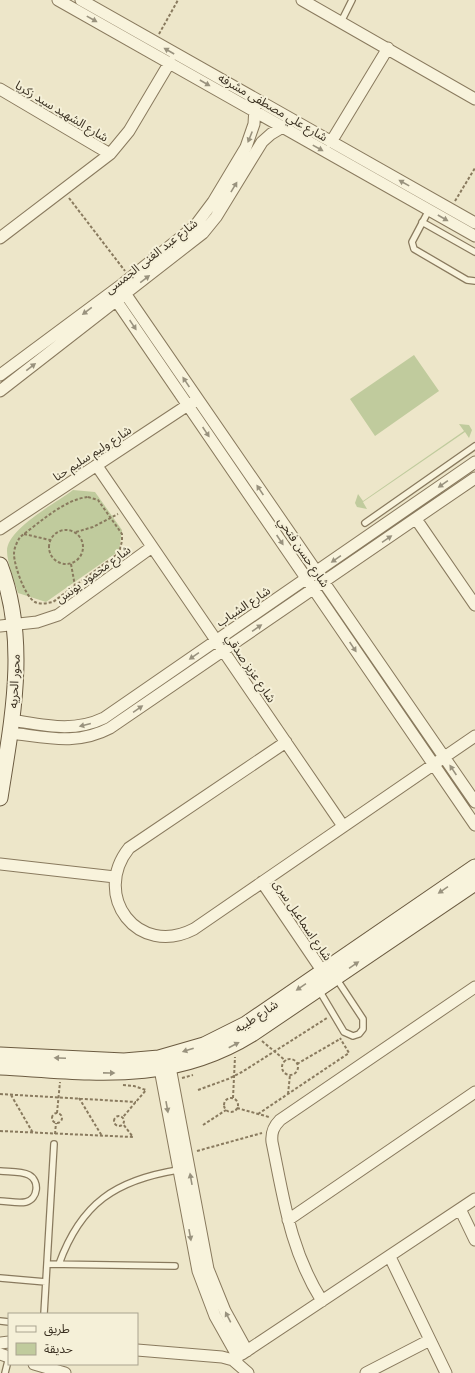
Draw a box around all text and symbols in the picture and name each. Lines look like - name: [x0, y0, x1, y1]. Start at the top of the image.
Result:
- one-way arrow: [86, 16, 98, 22]
- one-way arrow: [163, 47, 175, 54]
- street label: شارع علي مصطفى مشرفه: [214, 70, 330, 147]
- street label: شارع الشهيد سيد زكريا: [12, 77, 111, 146]
- one-way arrow: [199, 79, 211, 86]
- one-way arrow: [246, 132, 252, 144]
- one-way arrow: [312, 144, 324, 151]
- one-way arrow: [398, 179, 410, 186]
- one-way arrow: [231, 181, 238, 193]
- street label: شارع عبد الغنى الجمسى: [102, 215, 202, 298]
- one-way arrow: [438, 215, 449, 222]
- one-way arrow: [139, 274, 150, 283]
- one-way arrow: [81, 306, 92, 315]
- one-way arrow: [129, 320, 137, 330]
- one-way arrow: [25, 363, 36, 371]
- one-way arrow: [183, 377, 190, 388]
- street label: شارع وليم سليم حنا: [50, 422, 135, 486]
- one-way arrow: [202, 427, 210, 438]
- one-way arrow: [438, 480, 448, 488]
- one-way arrow: [256, 484, 264, 495]
- street label: شارع حسن فتحي: [273, 514, 333, 592]
- one-way arrow: [276, 534, 284, 545]
- one-way arrow: [382, 535, 393, 543]
- street label: شارع محمود يونس: [53, 542, 135, 608]
- one-way arrow: [331, 555, 342, 563]
- street label: شارع الشباب: [213, 582, 274, 631]
- one-way arrow: [252, 624, 262, 632]
- street label: شارع عزيز صدقي: [220, 631, 279, 707]
- one-way arrow: [349, 642, 357, 652]
- one-way arrow: [189, 652, 199, 660]
- street label: محور الحريه: [5, 653, 23, 709]
- one-way arrow: [133, 705, 144, 713]
- one-way arrow: [79, 722, 91, 728]
- one-way arrow: [449, 764, 457, 775]
- street label: شارع اسماعيل سرى: [269, 877, 336, 964]
- one-way arrow: [438, 886, 448, 894]
- one-way arrow: [349, 961, 359, 969]
- one-way arrow: [296, 983, 306, 991]
- street label: شارع طيبه: [231, 996, 282, 1037]
- one-way arrow: [228, 1041, 240, 1048]
- one-way arrow: [182, 1048, 194, 1054]
- one-way arrow: [54, 1055, 66, 1062]
- one-way arrow: [103, 1070, 116, 1076]
- one-way arrow: [164, 1101, 170, 1114]
- one-way arrow: [187, 1173, 193, 1185]
- one-way arrow: [187, 1229, 193, 1242]
- one-way arrow: [225, 1311, 231, 1323]
- legend: [8, 1313, 138, 1365]
- text: طريق: [44, 1321, 70, 1337]
- text: حديقة: [44, 1341, 73, 1356]

